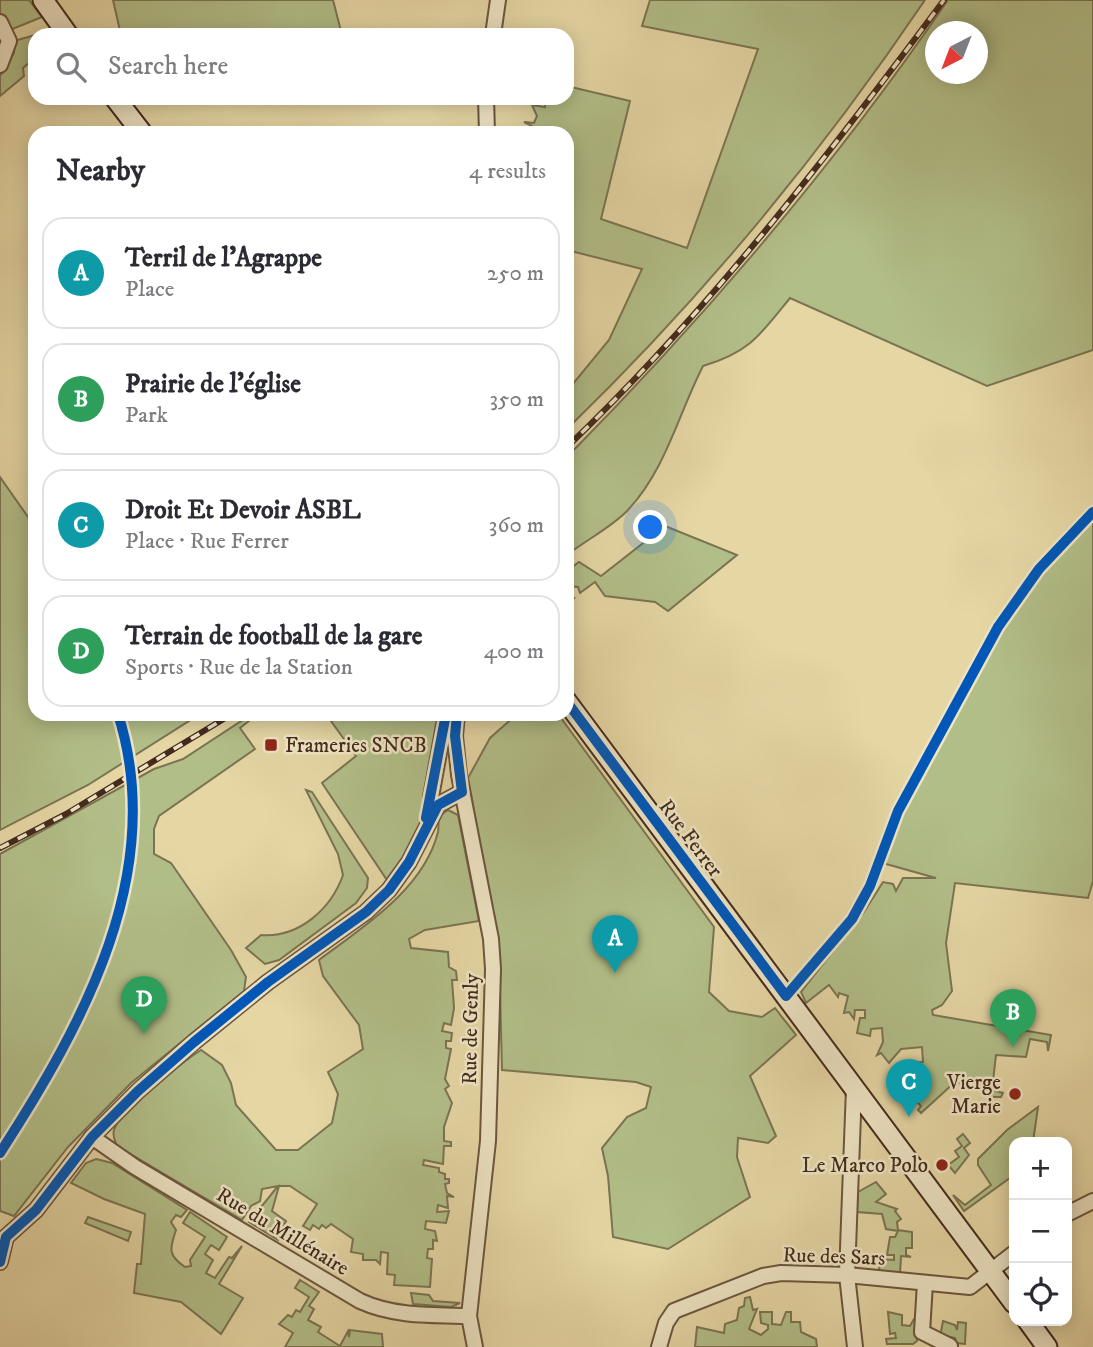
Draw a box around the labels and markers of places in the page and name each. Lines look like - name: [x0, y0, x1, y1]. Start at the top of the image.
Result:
- place label: Frameries SNCB: [285, 733, 427, 759]
- marker: Frameries SNCB: [263, 737, 279, 753]
- pin: A: [592, 915, 638, 973]
- pin: D: [121, 976, 167, 1034]
- pin: B: [990, 989, 1036, 1047]
- pin: C: [886, 1059, 932, 1117]
- place label: Vierge Marie: [946, 1070, 1001, 1120]
- marker: Vierge Marie: [1007, 1086, 1023, 1102]
- place label: Le Marco Polo: [802, 1153, 928, 1179]
- marker: Le Marco Polo: [934, 1157, 950, 1173]

